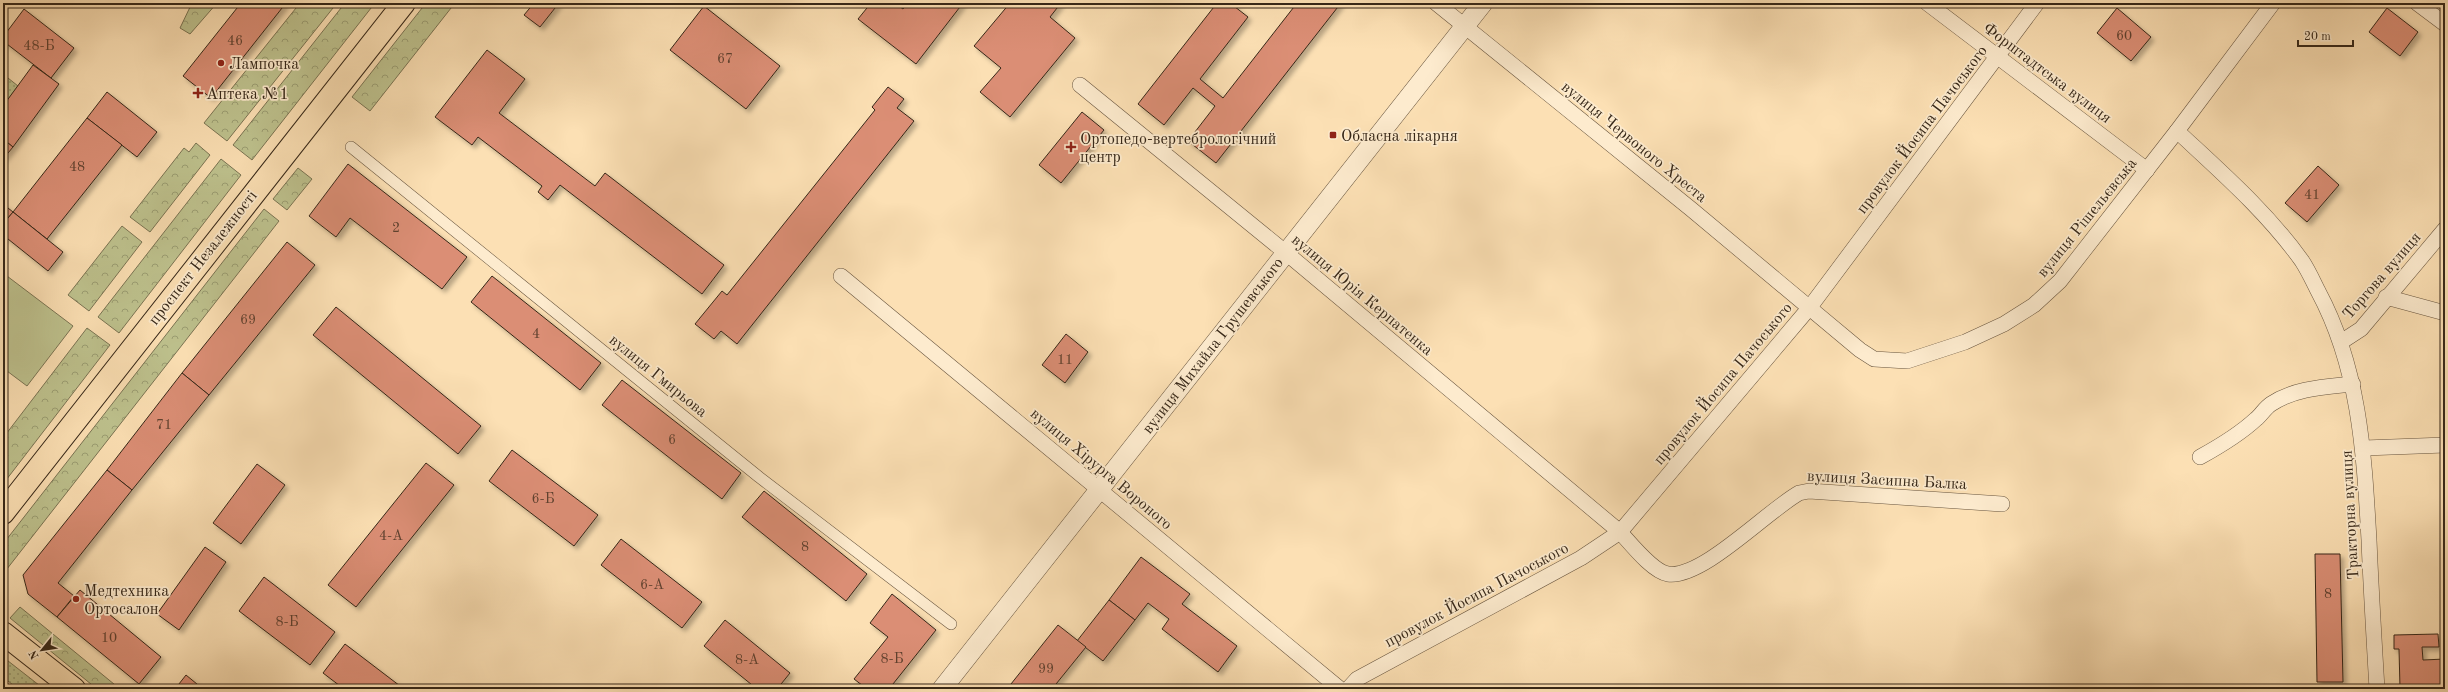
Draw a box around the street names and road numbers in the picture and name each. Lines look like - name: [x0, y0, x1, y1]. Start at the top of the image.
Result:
- street label: Форштадтська вулиця: [1980, 20, 2114, 127]
- street label: провулок Йосипа Пачоського: [1851, 41, 1991, 217]
- street label: вулиця Червоного Хреста: [1558, 79, 1710, 206]
- street label: вулиця Рішельєвська: [2035, 156, 2140, 281]
- street label: проспект Незалежності: [146, 188, 261, 328]
- street label: Торгова вулиця: [2340, 230, 2425, 323]
- street label: вулиця Юрія Керпатенка: [1288, 232, 1435, 359]
- street label: вулиця Михайла Грушевського: [1140, 255, 1287, 437]
- street label: провулок Йосипа Пачоського: [1648, 298, 1796, 468]
- street label: вулиця Гмирьова: [606, 332, 710, 421]
- street label: вулиця Хірурга Вороного: [1027, 406, 1175, 533]
- street label: Тракторна вулиця: [2340, 450, 2362, 580]
- street label: вулиця Засипна Балка: [1807, 469, 1967, 493]
- street label: провулок Йосипа Пачоського: [1380, 537, 1572, 651]

